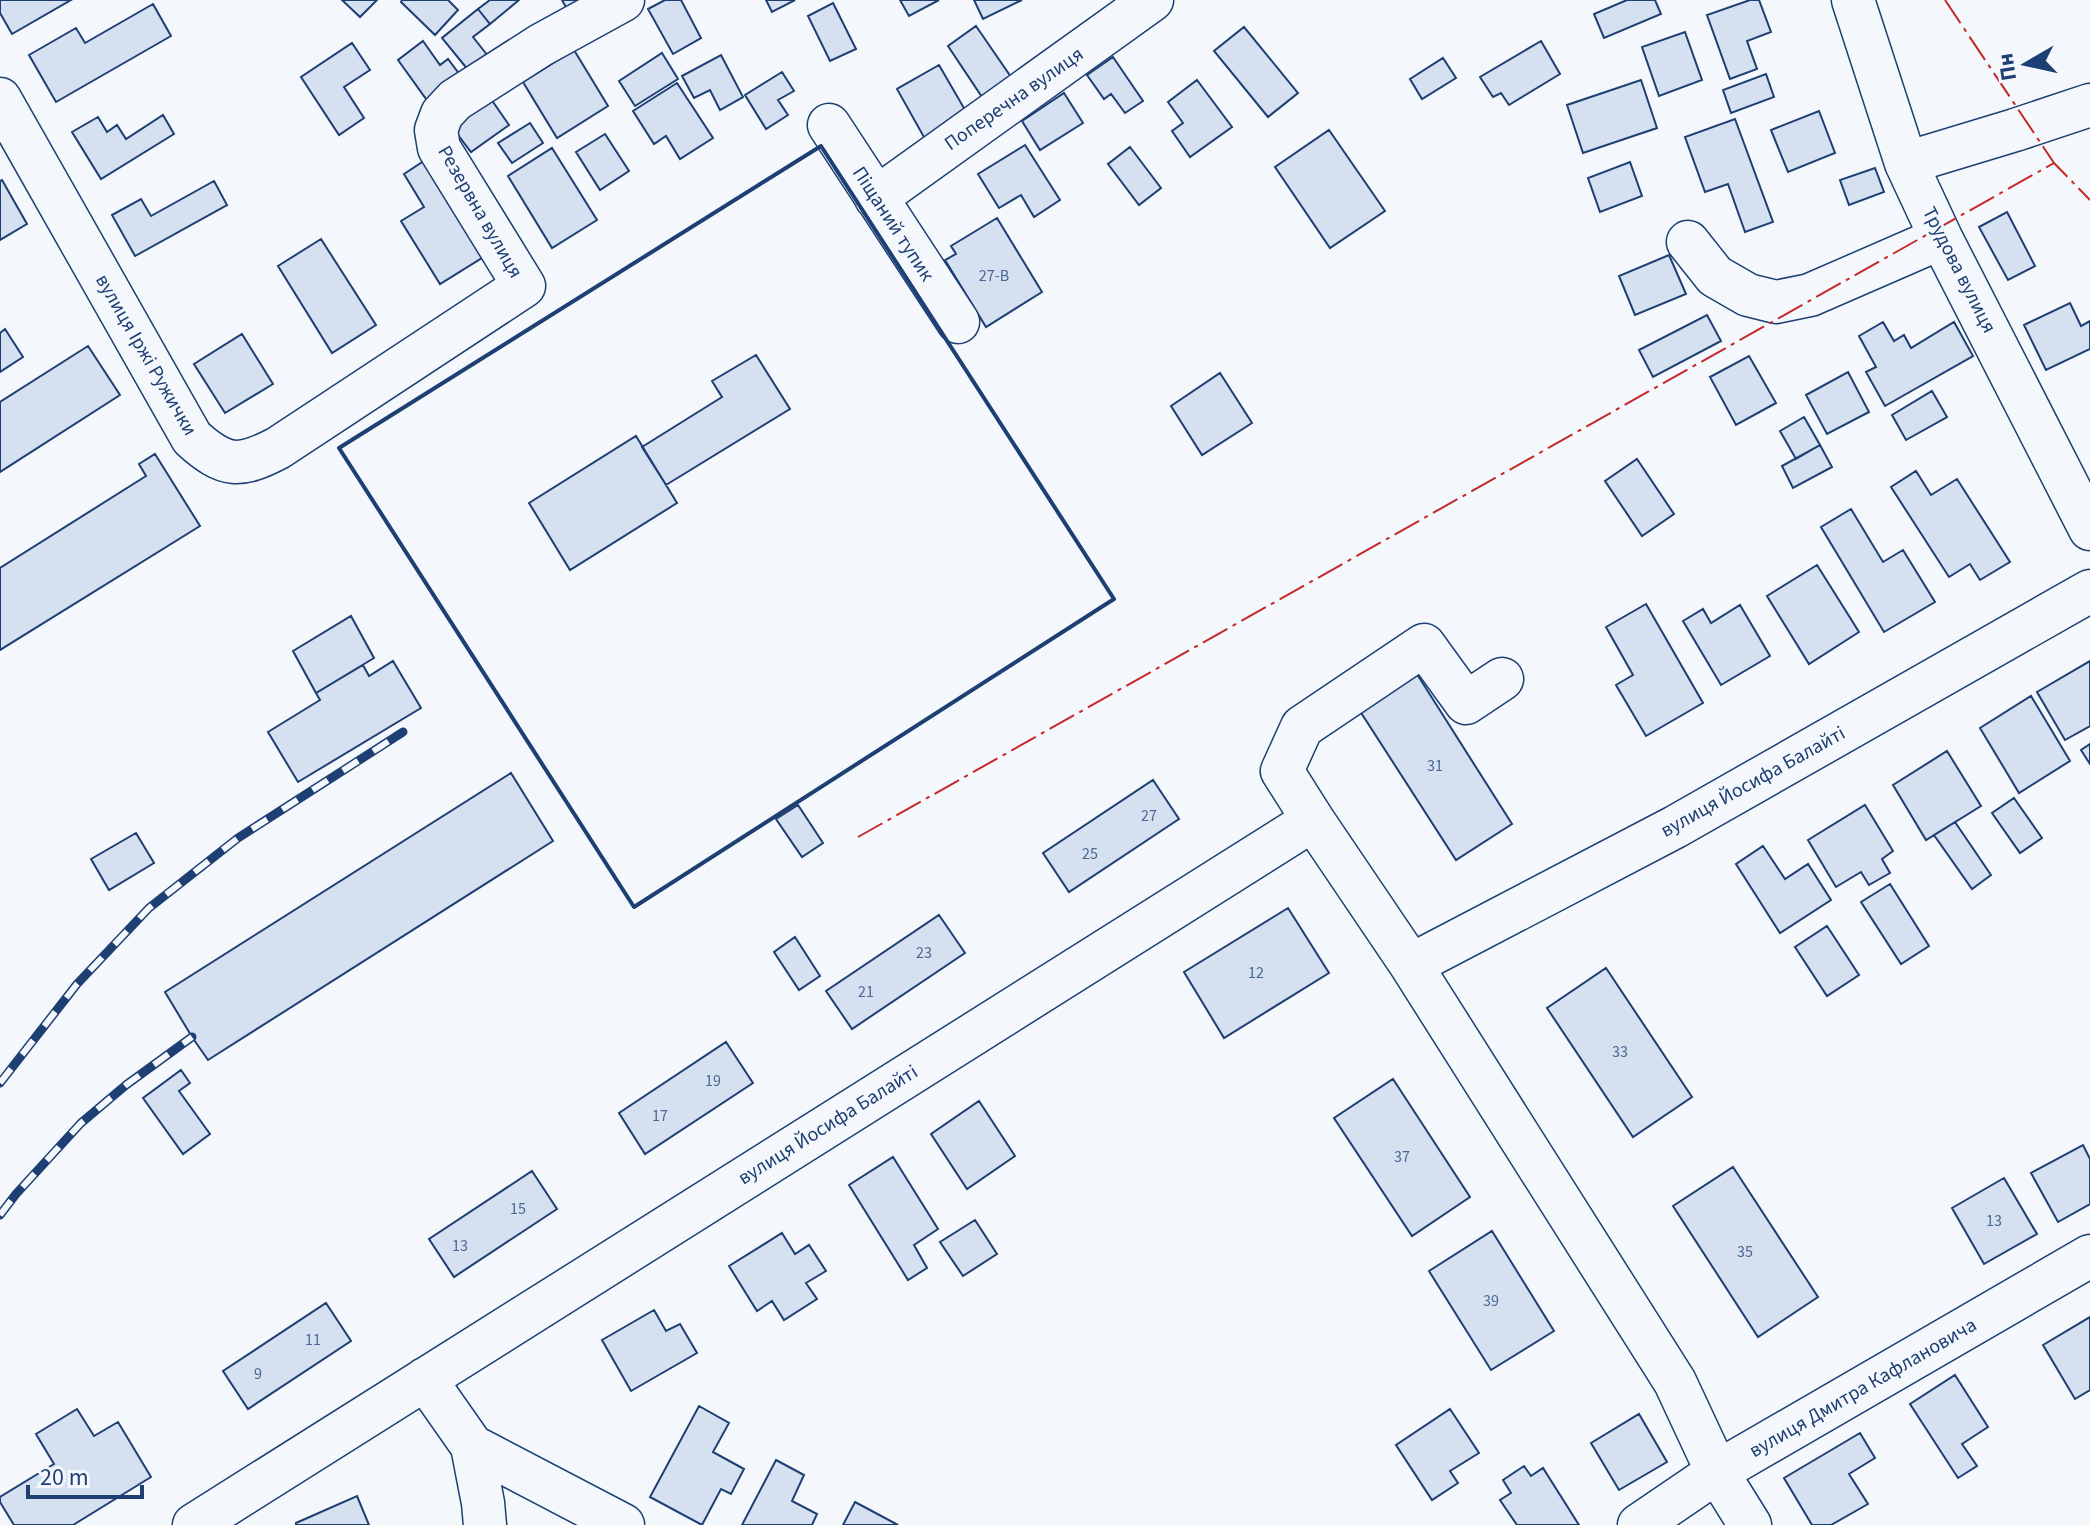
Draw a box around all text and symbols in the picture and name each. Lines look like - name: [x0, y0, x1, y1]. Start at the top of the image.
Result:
- north arrow: [1986, 24, 2066, 104]
- street label: Поперечна вулиця: [939, 41, 1089, 157]
- text: Пн: [1989, 51, 2025, 83]
- street label: Резервна вулиця: [431, 140, 529, 284]
- street label: Піщаний тупик: [845, 161, 941, 287]
- street label: Трудова вулиця: [1915, 202, 2003, 338]
- house number: 27-В: [979, 265, 1009, 287]
- street label: вулиця Іржі Ружички: [88, 269, 204, 441]
- street label: вулиця Йосифа Балайті: [1656, 719, 1850, 845]
- house number: 31: [1427, 755, 1443, 777]
- house number: 27: [1141, 805, 1157, 827]
- house number: 25: [1082, 843, 1098, 865]
- house number: 23: [916, 942, 932, 964]
- house number: 12: [1248, 962, 1264, 984]
- house number: 21: [858, 981, 874, 1003]
- house number: 33: [1612, 1041, 1628, 1063]
- street label: вулиця Йосифа Балайті: [733, 1058, 923, 1192]
- house number: 19: [705, 1070, 721, 1092]
- house number: 17: [652, 1105, 668, 1127]
- house number: 37: [1394, 1146, 1410, 1168]
- house number: 15: [510, 1198, 526, 1220]
- house number: 13: [1986, 1210, 2002, 1232]
- house number: 13: [452, 1235, 468, 1257]
- house number: 35: [1737, 1241, 1753, 1263]
- house number: 39: [1483, 1290, 1499, 1312]
- street label: вулиця Дмитра Кафлановича: [1744, 1311, 1982, 1465]
- house number: 11: [305, 1329, 321, 1351]
- house number: 9: [254, 1363, 262, 1385]
- scale bar: [28, 1449, 142, 1499]
- text: 20 m: [40, 1460, 89, 1495]

